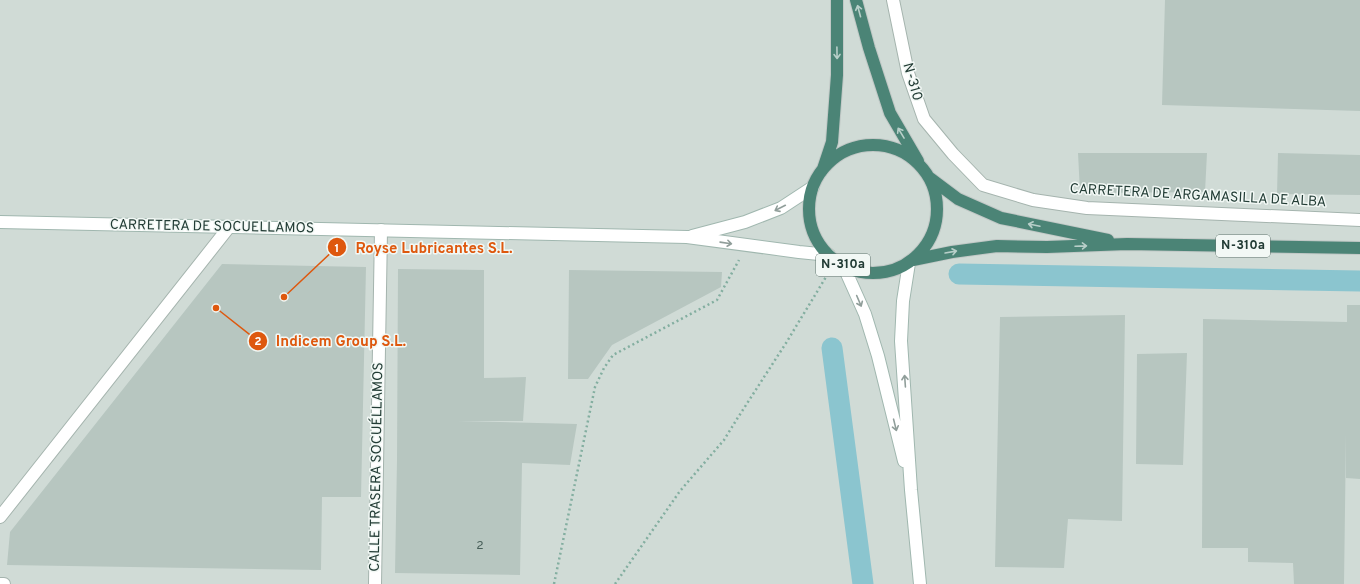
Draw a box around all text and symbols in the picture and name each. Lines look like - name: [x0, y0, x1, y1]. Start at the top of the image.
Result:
- one-way arrow: [855, 5, 862, 18]
- one-way arrow: [833, 46, 841, 59]
- street label: N-310: [898, 61, 926, 103]
- one-way arrow: [897, 127, 905, 139]
- street label: CARRETERA DE ARGAMASILLA DE ALBA: [1069, 181, 1327, 211]
- one-way arrow: [774, 205, 786, 212]
- street label: CARRETERA DE SOCUELLAMOS: [110, 217, 314, 237]
- one-way arrow: [1028, 220, 1041, 228]
- callout: Royse Lubricantes S.L.: [327, 234, 520, 261]
- road number: N-310a: [1216, 235, 1270, 257]
- one-way arrow: [719, 239, 732, 247]
- text: Royse Lubricantes S.L.: [355, 240, 513, 259]
- text: 1: [335, 241, 339, 257]
- one-way arrow: [1074, 242, 1087, 249]
- one-way arrow: [944, 248, 957, 256]
- road number: N-310a: [816, 254, 870, 276]
- one-way arrow: [856, 294, 863, 306]
- callout: Indicem Group S.L.: [248, 328, 414, 355]
- text: Indicem Group S.L.: [276, 333, 407, 352]
- text: 2: [254, 334, 262, 350]
- street label: CALLE TRASERA SOCUÉLLAMOS: [366, 362, 387, 572]
- one-way arrow: [901, 375, 908, 388]
- one-way arrow: [892, 419, 899, 432]
- house number: 2: [476, 538, 484, 554]

